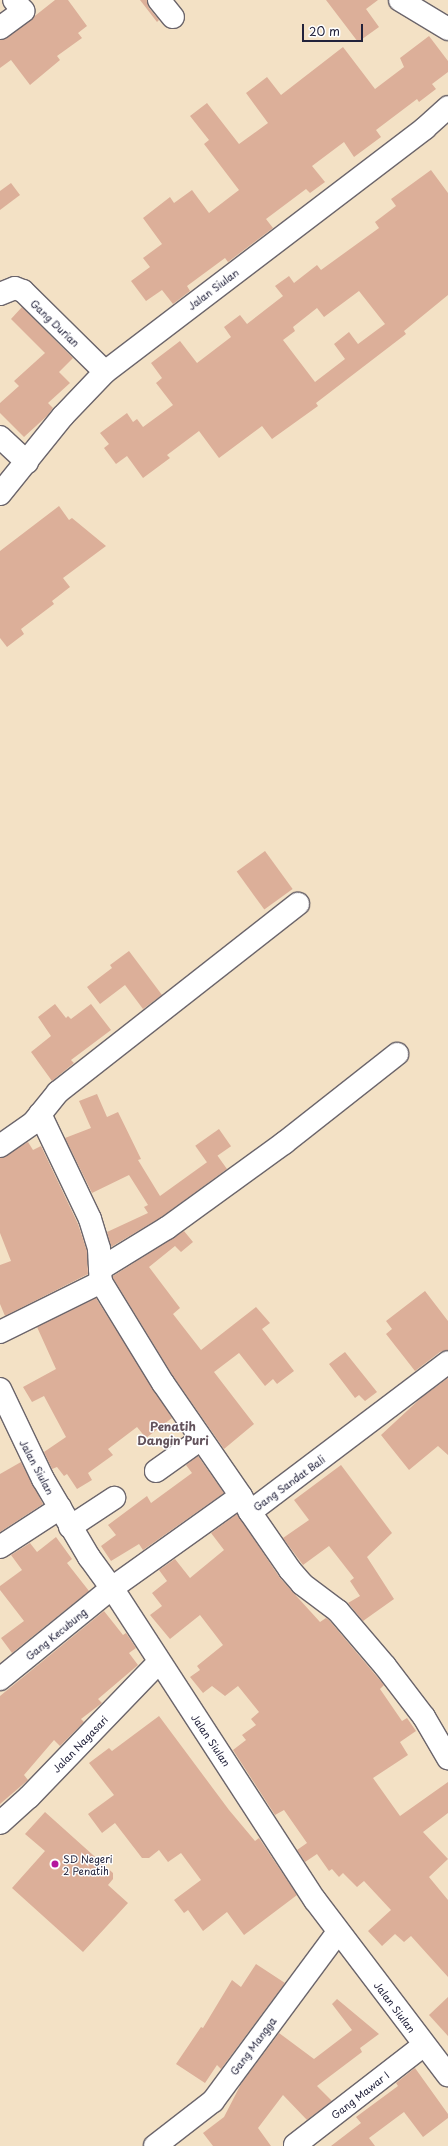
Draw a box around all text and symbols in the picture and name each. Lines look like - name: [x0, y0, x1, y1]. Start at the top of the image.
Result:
- scale bar: [304, 16, 365, 42]
- text: 20 m: [309, 22, 340, 40]
- street label: Jalan Siulan: [185, 266, 241, 312]
- street label: Gang Durian: [28, 297, 82, 349]
- district label: Penatih Dangin Puri: [137, 1420, 209, 1448]
- street label: Jalan Siulan: [17, 1437, 57, 1497]
- street label: Gang Sandat Bali: [251, 1453, 327, 1513]
- street label: Gang Kecubung: [23, 1606, 89, 1662]
- street label: Jalan Siulan: [189, 1712, 233, 1768]
- street label: Jalan Nagasari: [50, 1713, 110, 1775]
- place label: SD Negeri 2 Penatih: [63, 1852, 112, 1876]
- marker: SD Negeri 2 Penatih: [50, 1859, 60, 1869]
- street label: Jalan Siulan: [372, 1979, 418, 2035]
- street label: Gang Mangga: [227, 2015, 279, 2077]
- street label: Gang Mawar I: [329, 2069, 391, 2121]

